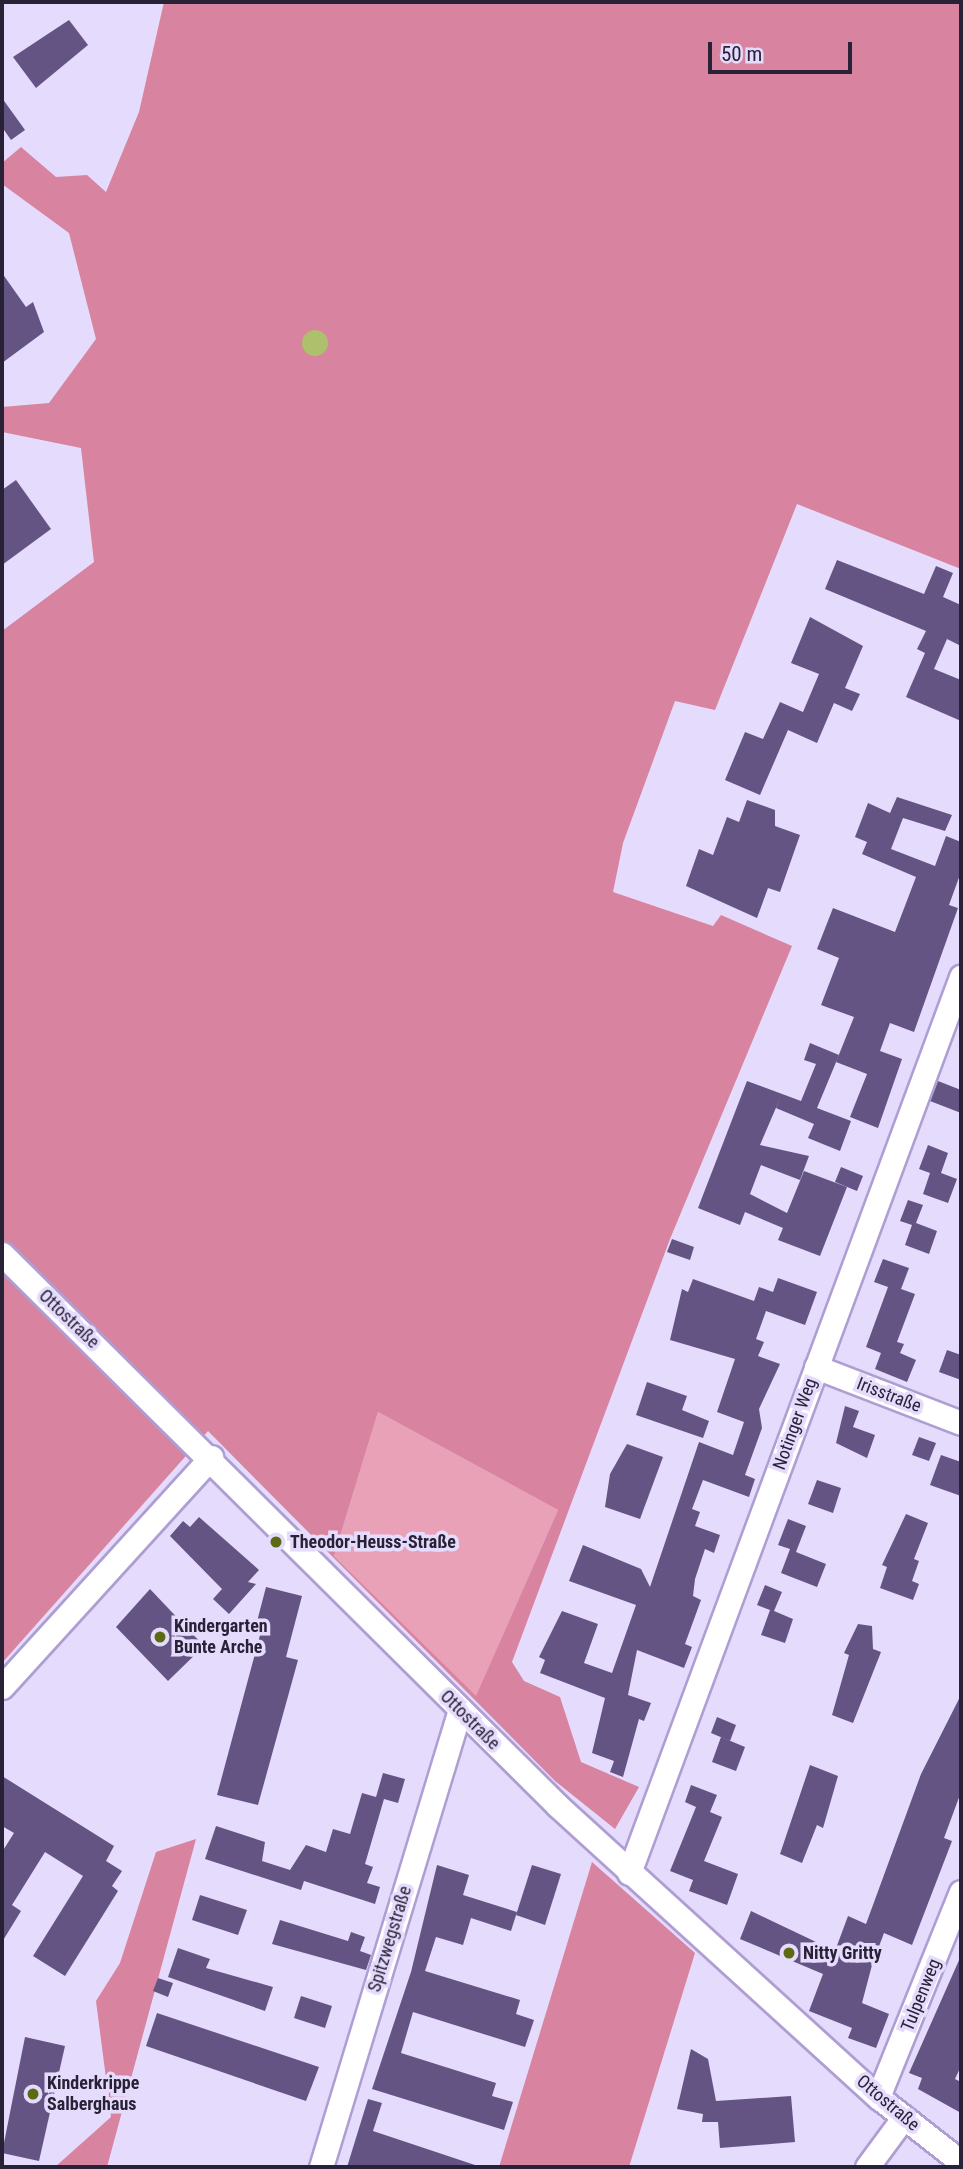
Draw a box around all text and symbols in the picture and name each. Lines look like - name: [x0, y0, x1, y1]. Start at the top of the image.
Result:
- scale bar: [711, 28, 855, 72]
- text: 50 m: [721, 42, 762, 66]
- street label: Ottostraße: [34, 1285, 104, 1353]
- street label: Irisstraße: [854, 1373, 924, 1417]
- street label: Notinger Weg: [768, 1375, 822, 1473]
- place label: Theodor-Heuss-Straße: [290, 1531, 456, 1553]
- marker: Theodor-Heuss-Straße: [268, 1534, 284, 1550]
- place label: Kindergarten Bunte Arche: [174, 1616, 268, 1658]
- marker: Kindergarten Bunte Arche: [152, 1629, 168, 1645]
- street label: Ottostraße: [436, 1686, 504, 1754]
- street label: Spitzwegstraße: [364, 1883, 416, 1995]
- place label: Nitty Gritty: [803, 1942, 882, 1964]
- marker: Nitty Gritty: [781, 1945, 797, 1961]
- street label: Tulpenweg: [897, 1956, 945, 2034]
- street label: Ottostraße: [852, 2070, 924, 2136]
- place label: Kinderkrippe Salberghaus: [47, 2073, 139, 2116]
- marker: Kinderkrippe Salberghaus: [25, 2086, 41, 2102]

